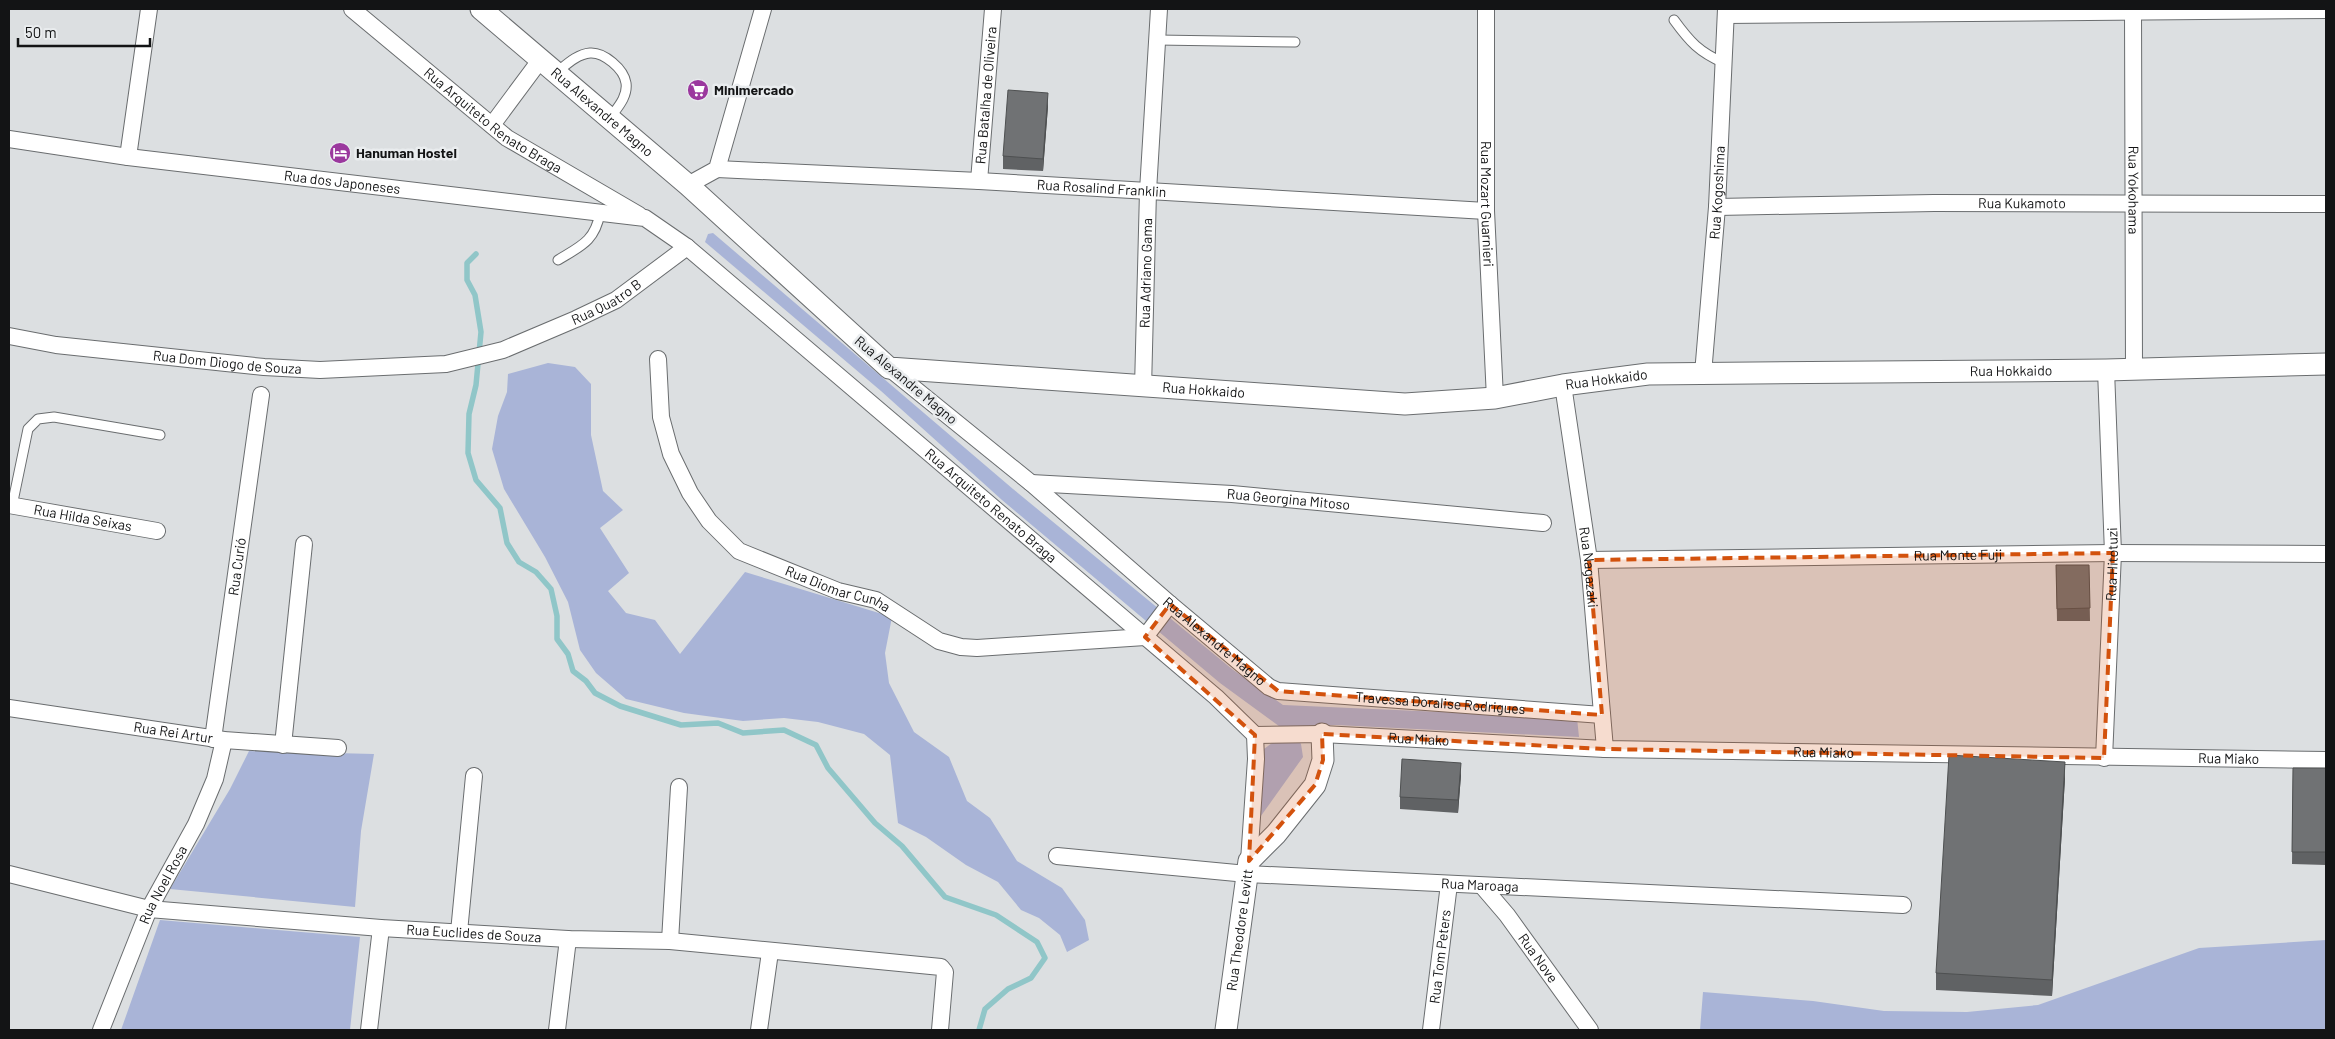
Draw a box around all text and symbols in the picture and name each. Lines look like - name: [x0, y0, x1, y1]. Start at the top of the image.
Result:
- scale bar: [18, 15, 150, 47]
- text: 50 m: [25, 23, 57, 41]
- street label: Rua Batalha de Oliveira: [971, 26, 1000, 165]
- street label: Rua Alexandre Magno: [548, 63, 657, 160]
- street label: Rua Arquiteto Renato Braga: [421, 64, 565, 176]
- supermarket icon: Minimercado: [686, 78, 710, 102]
- place label: Minimercado: [714, 81, 794, 98]
- hotel icon: Hanuman Hostel: [328, 141, 352, 165]
- street label: Rua Mozart Guarnieri: [1478, 141, 1498, 267]
- place label: Hanuman Hostel: [356, 144, 457, 161]
- street label: Rua Kogoshima: [1705, 145, 1728, 240]
- street label: Rua Yokohama: [2125, 146, 2143, 234]
- street label: Rua dos Japoneses: [283, 166, 402, 197]
- street label: Rua Rosalind Franklin: [1036, 175, 1167, 200]
- street label: Rua Kukamoto: [1978, 194, 2066, 211]
- street label: Rua Adriano Gama: [1136, 218, 1155, 328]
- street label: Rua Quatro B: [569, 275, 644, 328]
- street label: Rua Alexandre Magno: [851, 332, 961, 428]
- street label: Rua Dom Diogo de Souza: [152, 346, 302, 377]
- street label: Rua Hokkaido: [1970, 361, 2053, 379]
- street label: Rua Hokkaido: [1564, 365, 1649, 393]
- street label: Rua Hokkaido: [1162, 378, 1246, 401]
- street label: Rua Arquiteto Renato Braga: [922, 444, 1061, 566]
- street label: Rua Georgina Mitoso: [1226, 485, 1351, 513]
- street label: Rua Hilda Seixas: [33, 501, 134, 535]
- street label: Rua Nagazaki: [1576, 525, 1602, 608]
- street label: Rua Hitotuzi: [2102, 527, 2121, 601]
- street label: Rua Curió: [224, 537, 249, 597]
- street label: Rua Monte Fuji: [1913, 545, 2002, 564]
- street label: Rua Diomar Cunha: [783, 562, 894, 615]
- street label: Rua Alexandre Magno: [1160, 593, 1270, 689]
- street label: Travessa Doralise Rodrigues: [1355, 688, 1526, 717]
- street label: Rua Rei Artur: [132, 718, 214, 746]
- street label: Rua Miako: [1388, 729, 1450, 749]
- street label: Rua Miako: [1793, 743, 1854, 761]
- street label: Rua Miako: [2198, 749, 2259, 767]
- street label: Rua Noel Rosa: [135, 842, 190, 926]
- street label: Rua Theodore Levitt: [1222, 868, 1256, 992]
- street label: Rua Maroaga: [1441, 874, 1519, 895]
- street label: Rua Tom Peters: [1425, 908, 1454, 1005]
- street label: Rua Euclides de Souza: [406, 920, 542, 945]
- street label: Rua Nove: [1515, 930, 1562, 986]

